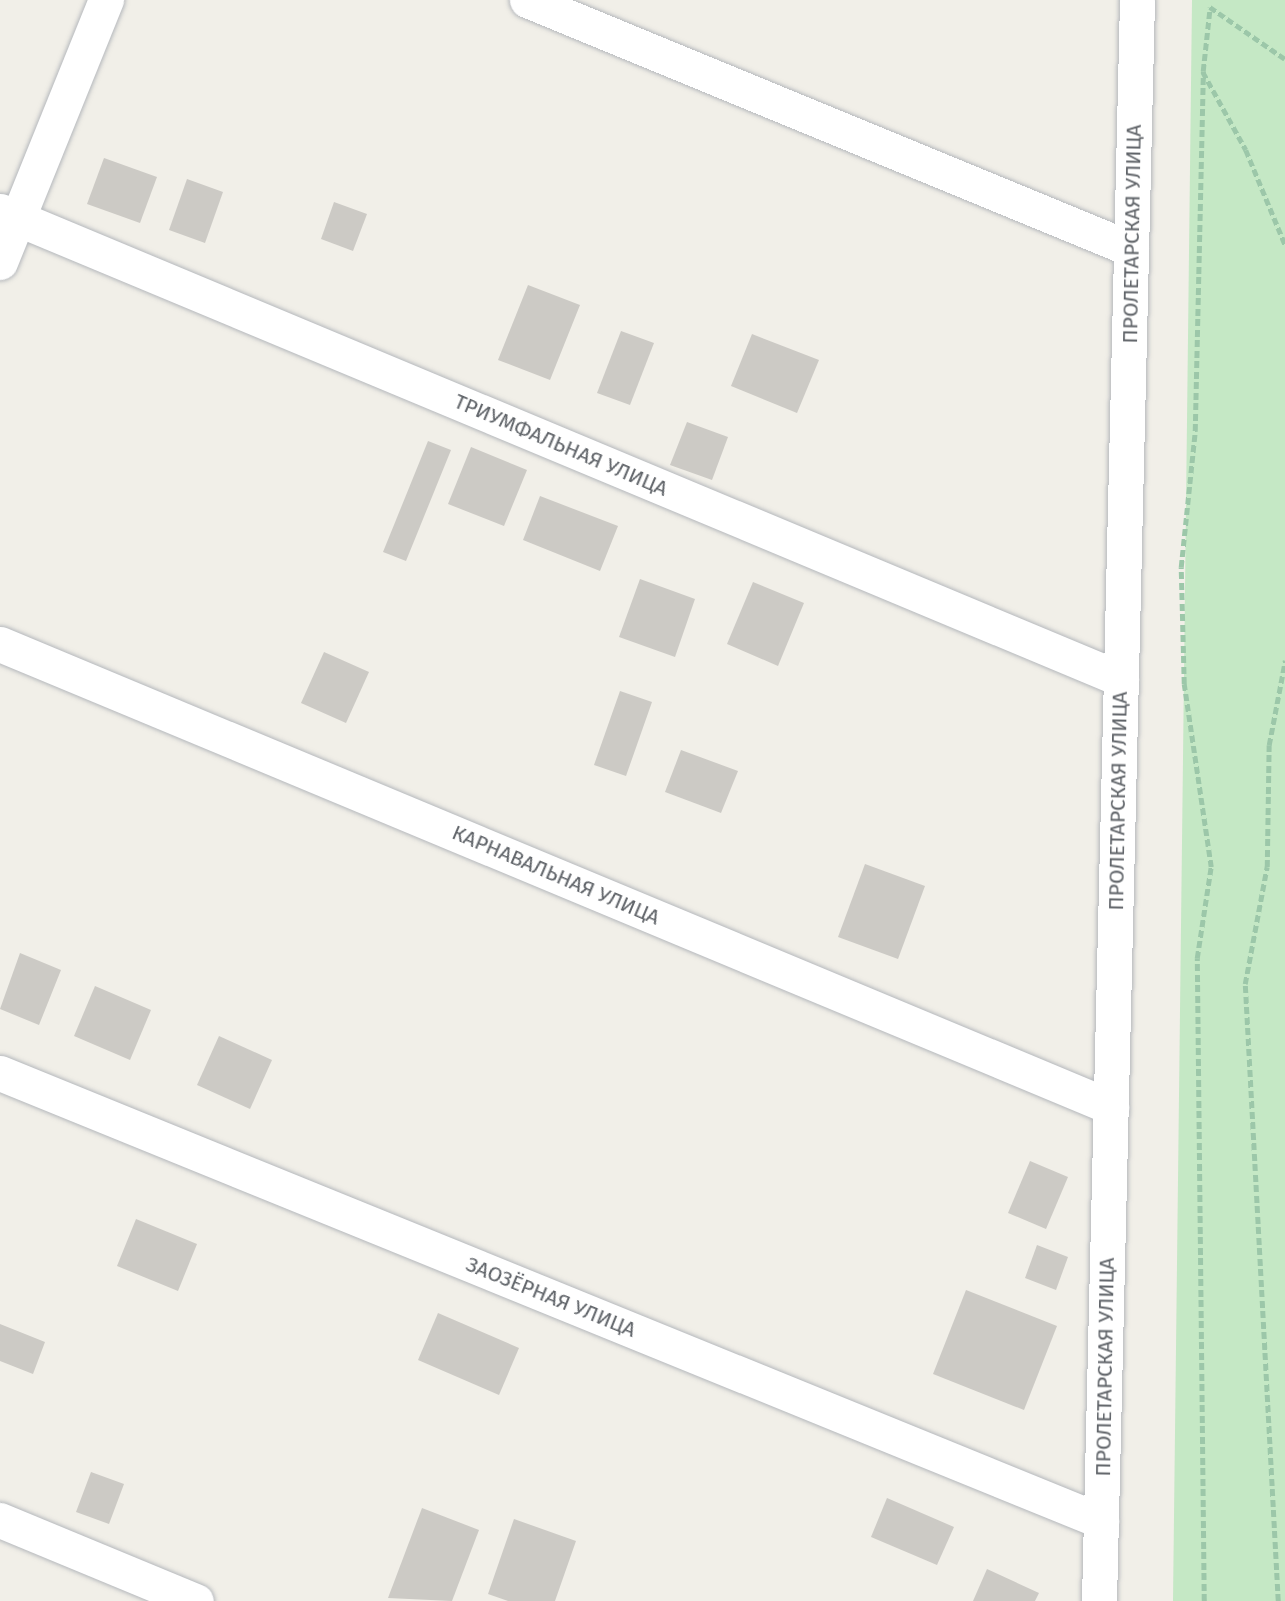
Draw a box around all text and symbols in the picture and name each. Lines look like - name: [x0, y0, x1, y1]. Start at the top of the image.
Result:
- street label: ПРОЛЕТАРСКАЯ УЛИЦА: [1117, 124, 1147, 344]
- street label: ТРИУМФАЛЬНАЯ УЛИЦА: [451, 389, 671, 501]
- street label: ПРОЛЕТАРСКАЯ УЛИЦА: [1103, 691, 1133, 911]
- street label: КАРНАВАЛЬНАЯ УЛИЦА: [448, 820, 664, 930]
- street label: ЗАОЗЁРНАЯ УЛИЦА: [462, 1251, 640, 1343]
- street label: ПРОЛЕТАРСКАЯ УЛИЦА: [1090, 1257, 1120, 1477]

